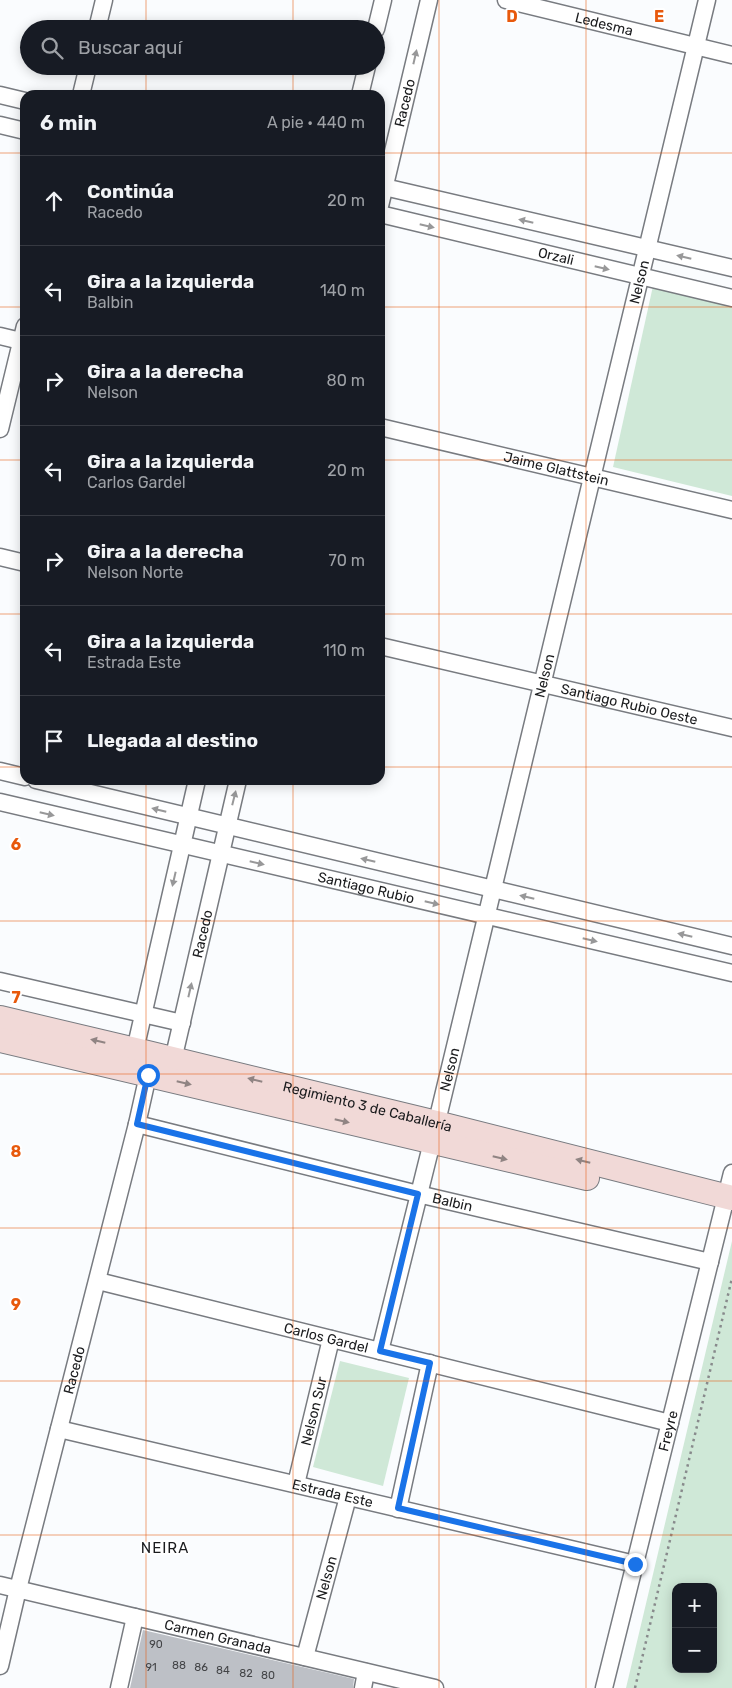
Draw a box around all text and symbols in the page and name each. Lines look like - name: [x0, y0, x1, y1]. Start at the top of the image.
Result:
- text: D: [506, 7, 518, 26]
- text: E: [654, 7, 664, 26]
- street label: Ledesma: [573, 9, 635, 40]
- search box: [20, 20, 385, 75]
- icon: search: [38, 34, 66, 62]
- text: Buscar aquí: [78, 36, 182, 59]
- one-way arrow: [411, 49, 419, 64]
- street label: Racedo: [391, 77, 419, 129]
- text: 6 min: [40, 110, 97, 135]
- text: A pie · 440 m: [267, 113, 365, 132]
- text: Continúa: [87, 180, 174, 203]
- icon: ahead: [40, 187, 68, 215]
- text: 20 m: [327, 191, 365, 210]
- text: Racedo: [87, 203, 143, 222]
- one-way arrow: [519, 217, 534, 225]
- one-way arrow: [420, 222, 435, 230]
- street label: Orzali: [536, 244, 576, 269]
- one-way arrow: [676, 253, 692, 261]
- street label: Nelson: [626, 258, 653, 306]
- one-way arrow: [595, 264, 610, 272]
- text: Gira a la izquierda: [87, 270, 254, 293]
- icon: left: [40, 277, 68, 305]
- text: 140 m: [320, 281, 365, 300]
- text: Balbin: [87, 293, 134, 312]
- text: Gira a la derecha: [87, 360, 244, 383]
- icon: right: [40, 367, 68, 395]
- text: 80 m: [327, 371, 365, 390]
- text: Nelson: [87, 383, 138, 402]
- street label: Jaime Glattstein: [502, 448, 610, 490]
- text: Gira a la izquierda: [87, 450, 254, 473]
- icon: left: [40, 457, 68, 485]
- text: 20 m: [327, 461, 365, 480]
- text: Carlos Gardel: [87, 473, 186, 492]
- text: Gira a la derecha: [87, 540, 244, 563]
- icon: right: [40, 547, 68, 575]
- text: 70 m: [328, 551, 365, 570]
- text: Nelson Norte: [87, 563, 184, 582]
- text: Gira a la izquierda: [87, 630, 254, 653]
- icon: left: [40, 637, 68, 665]
- text: 110 m: [323, 641, 365, 660]
- street label: Nelson: [531, 652, 558, 700]
- text: Estrada Este: [87, 653, 181, 672]
- street label: Santiago Rubio Oeste: [559, 680, 699, 729]
- icon: arrive: [40, 727, 68, 755]
- text: Llegada al destino: [87, 729, 258, 752]
- one-way arrow: [230, 790, 238, 805]
- one-way arrow: [152, 806, 167, 814]
- one-way arrow: [40, 810, 55, 818]
- text: 6: [11, 835, 21, 854]
- one-way arrow: [361, 856, 376, 864]
- one-way arrow: [249, 859, 264, 867]
- street label: Santiago Rubio: [316, 869, 416, 908]
- one-way arrow: [170, 871, 178, 886]
- one-way arrow: [519, 893, 534, 901]
- one-way arrow: [425, 899, 440, 907]
- street label: Racedo: [189, 908, 217, 960]
- one-way arrow: [677, 931, 692, 939]
- one-way arrow: [583, 936, 598, 944]
- one-way arrow: [186, 983, 194, 998]
- text: 7: [11, 988, 21, 1007]
- one-way arrow: [90, 1037, 105, 1045]
- street label: Nelson: [436, 1046, 463, 1093]
- route start: [137, 1064, 160, 1087]
- one-way arrow: [248, 1076, 263, 1084]
- street label: Regimiento 3 de Caballería: [281, 1078, 454, 1136]
- one-way arrow: [176, 1079, 191, 1087]
- one-way arrow: [334, 1117, 349, 1125]
- text: 8: [11, 1142, 22, 1161]
- one-way arrow: [492, 1154, 507, 1162]
- one-way arrow: [575, 1157, 590, 1165]
- street label: Balbin: [431, 1190, 474, 1215]
- text: 9: [11, 1295, 21, 1314]
- street label: Carlos Gardel: [282, 1319, 370, 1357]
- street label: Racedo: [60, 1344, 89, 1396]
- street label: Nelson Sur: [298, 1374, 331, 1448]
- street label: Freyre: [655, 1409, 682, 1453]
- street label: Estrada Este: [290, 1476, 375, 1511]
- district label: NEIRA: [141, 1539, 189, 1557]
- route end: [624, 1553, 647, 1576]
- street label: Nelson: [313, 1554, 341, 1602]
- map controls: [672, 1583, 717, 1673]
- button: +: [672, 1583, 717, 1628]
- street label: Carmen Granada: [163, 1616, 273, 1658]
- button: −: [672, 1628, 717, 1673]
- house number: 90: [149, 1638, 163, 1651]
- house number: 88: [172, 1659, 186, 1672]
- house number: 91: [145, 1661, 157, 1674]
- house number: 86: [194, 1661, 208, 1674]
- house number: 84: [216, 1664, 230, 1677]
- house number: 82: [239, 1667, 253, 1680]
- house number: 80: [261, 1669, 275, 1682]

